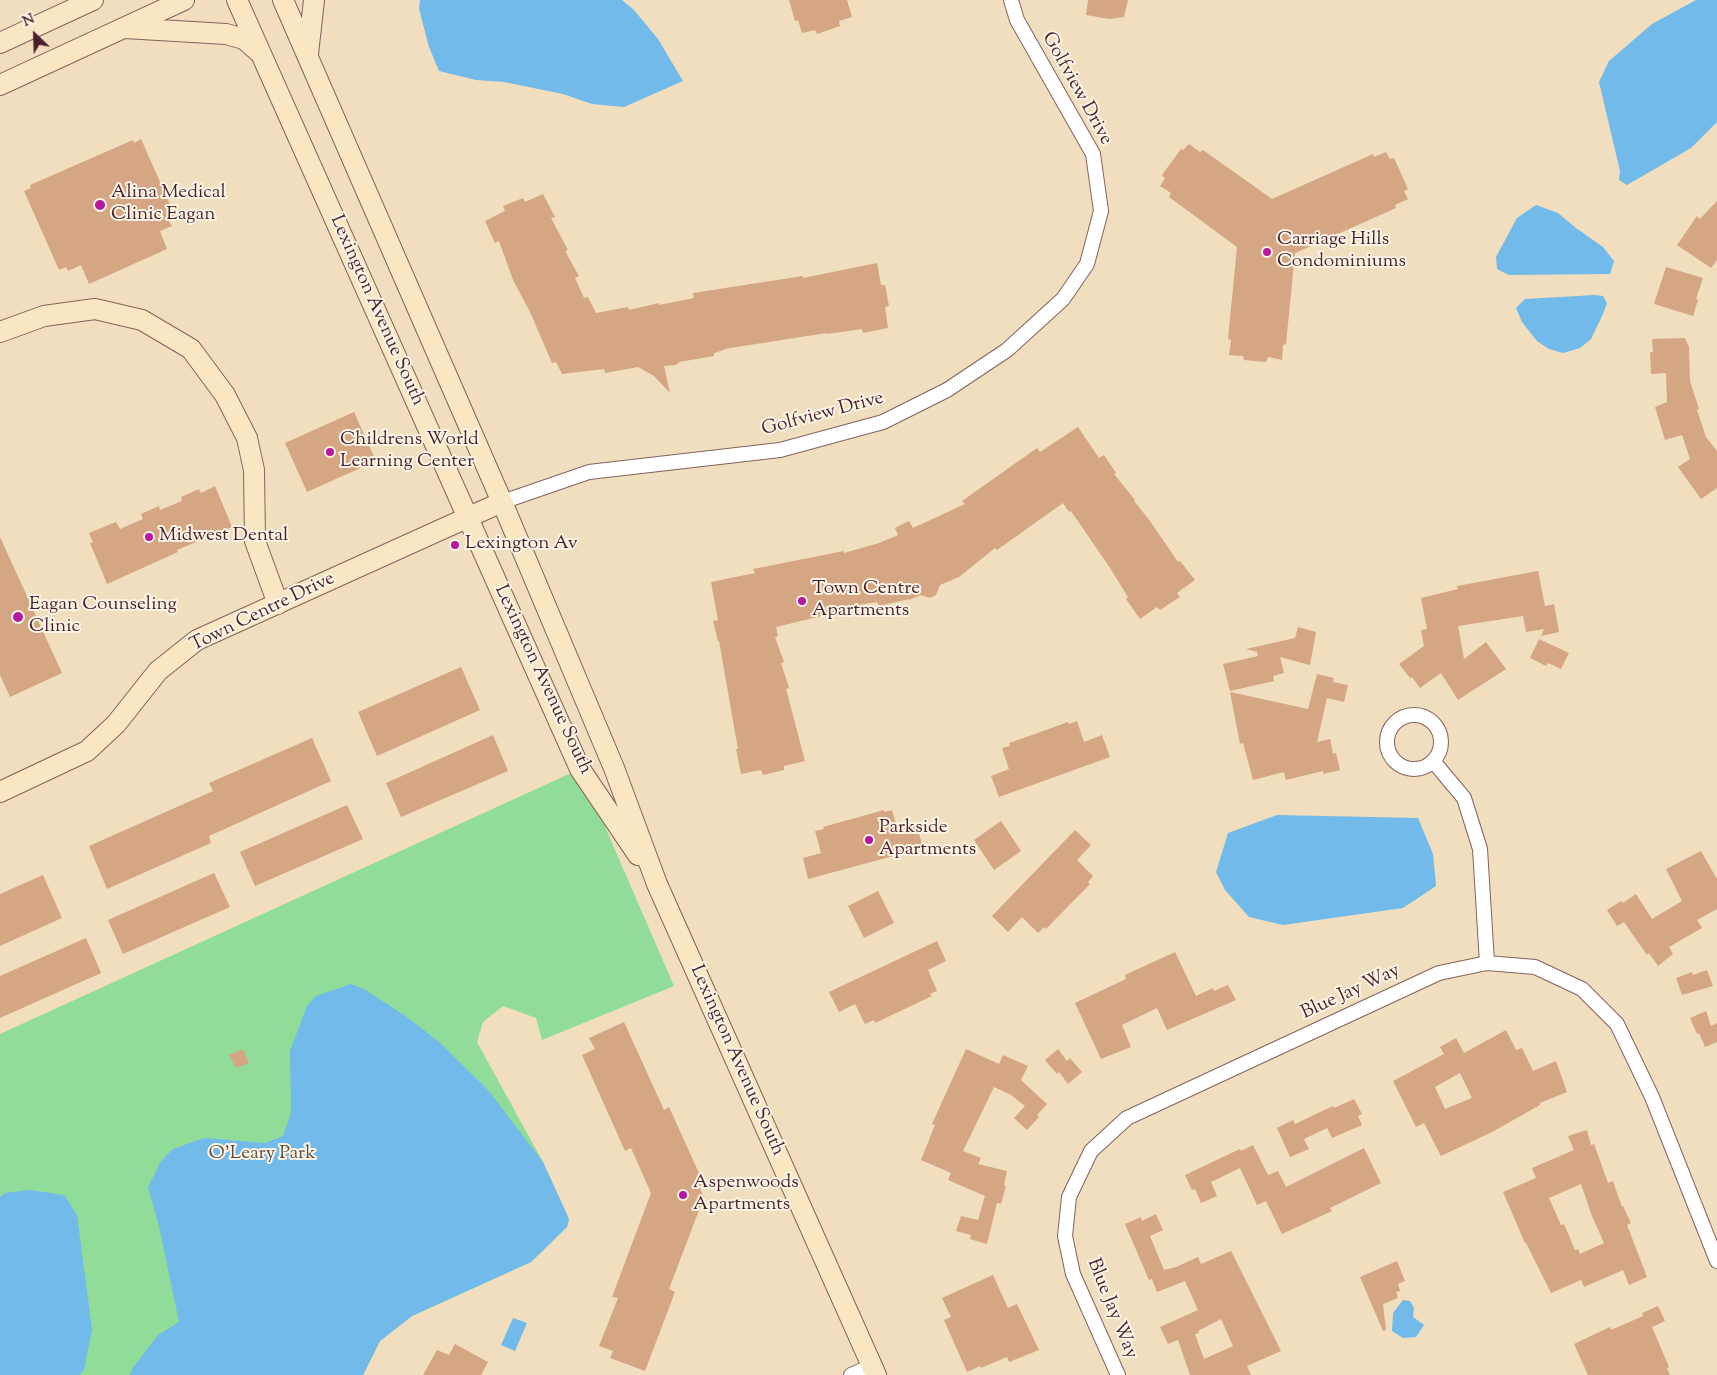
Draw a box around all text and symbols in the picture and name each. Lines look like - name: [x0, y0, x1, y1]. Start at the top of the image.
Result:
- north arrow: [10, 10, 60, 60]
- text: N: [20, 10, 38, 33]
- street label: Golfview Drive: [1036, 29, 1116, 149]
- place label: Alina Medical Clinic Eagan: [111, 183, 226, 227]
- marker: Alina Medical Clinic Eagan: [93, 198, 107, 212]
- street label: Lexington Avenue South: [324, 212, 428, 410]
- place label: Carriage Hills Condominiums: [1277, 230, 1406, 274]
- marker: Carriage Hills Condominiums: [1261, 246, 1273, 258]
- street label: Golfview Drive: [759, 388, 887, 442]
- place label: Childrens World Learning Center: [340, 430, 479, 474]
- marker: Childrens World Learning Center: [324, 446, 336, 458]
- place label: Midwest Dental: [159, 526, 288, 548]
- marker: Midwest Dental: [143, 531, 155, 543]
- place label: Lexington Av: [465, 534, 578, 556]
- marker: Lexington Av: [449, 539, 461, 551]
- street label: Town Centre Drive: [187, 568, 339, 658]
- place label: Town Centre Apartments: [812, 579, 920, 623]
- street label: Lexington Avenue South: [488, 582, 596, 778]
- place label: Eagan Counseling Clinic: [29, 595, 177, 639]
- marker: Town Centre Apartments: [796, 595, 808, 607]
- marker: Eagan Counseling Clinic: [11, 610, 25, 624]
- place label: Parkside Apartments: [879, 818, 976, 862]
- marker: Parkside Apartments: [863, 834, 875, 846]
- street label: Blue Jay Way: [1298, 960, 1404, 1026]
- street label: Lexington Avenue South: [684, 962, 788, 1160]
- park label: O'Leary Park: [209, 1144, 315, 1166]
- place label: Aspenwoods Apartments: [693, 1173, 799, 1217]
- marker: Aspenwoods Apartments: [677, 1189, 689, 1201]
- street label: Blue Jay Way: [1081, 1255, 1141, 1363]

